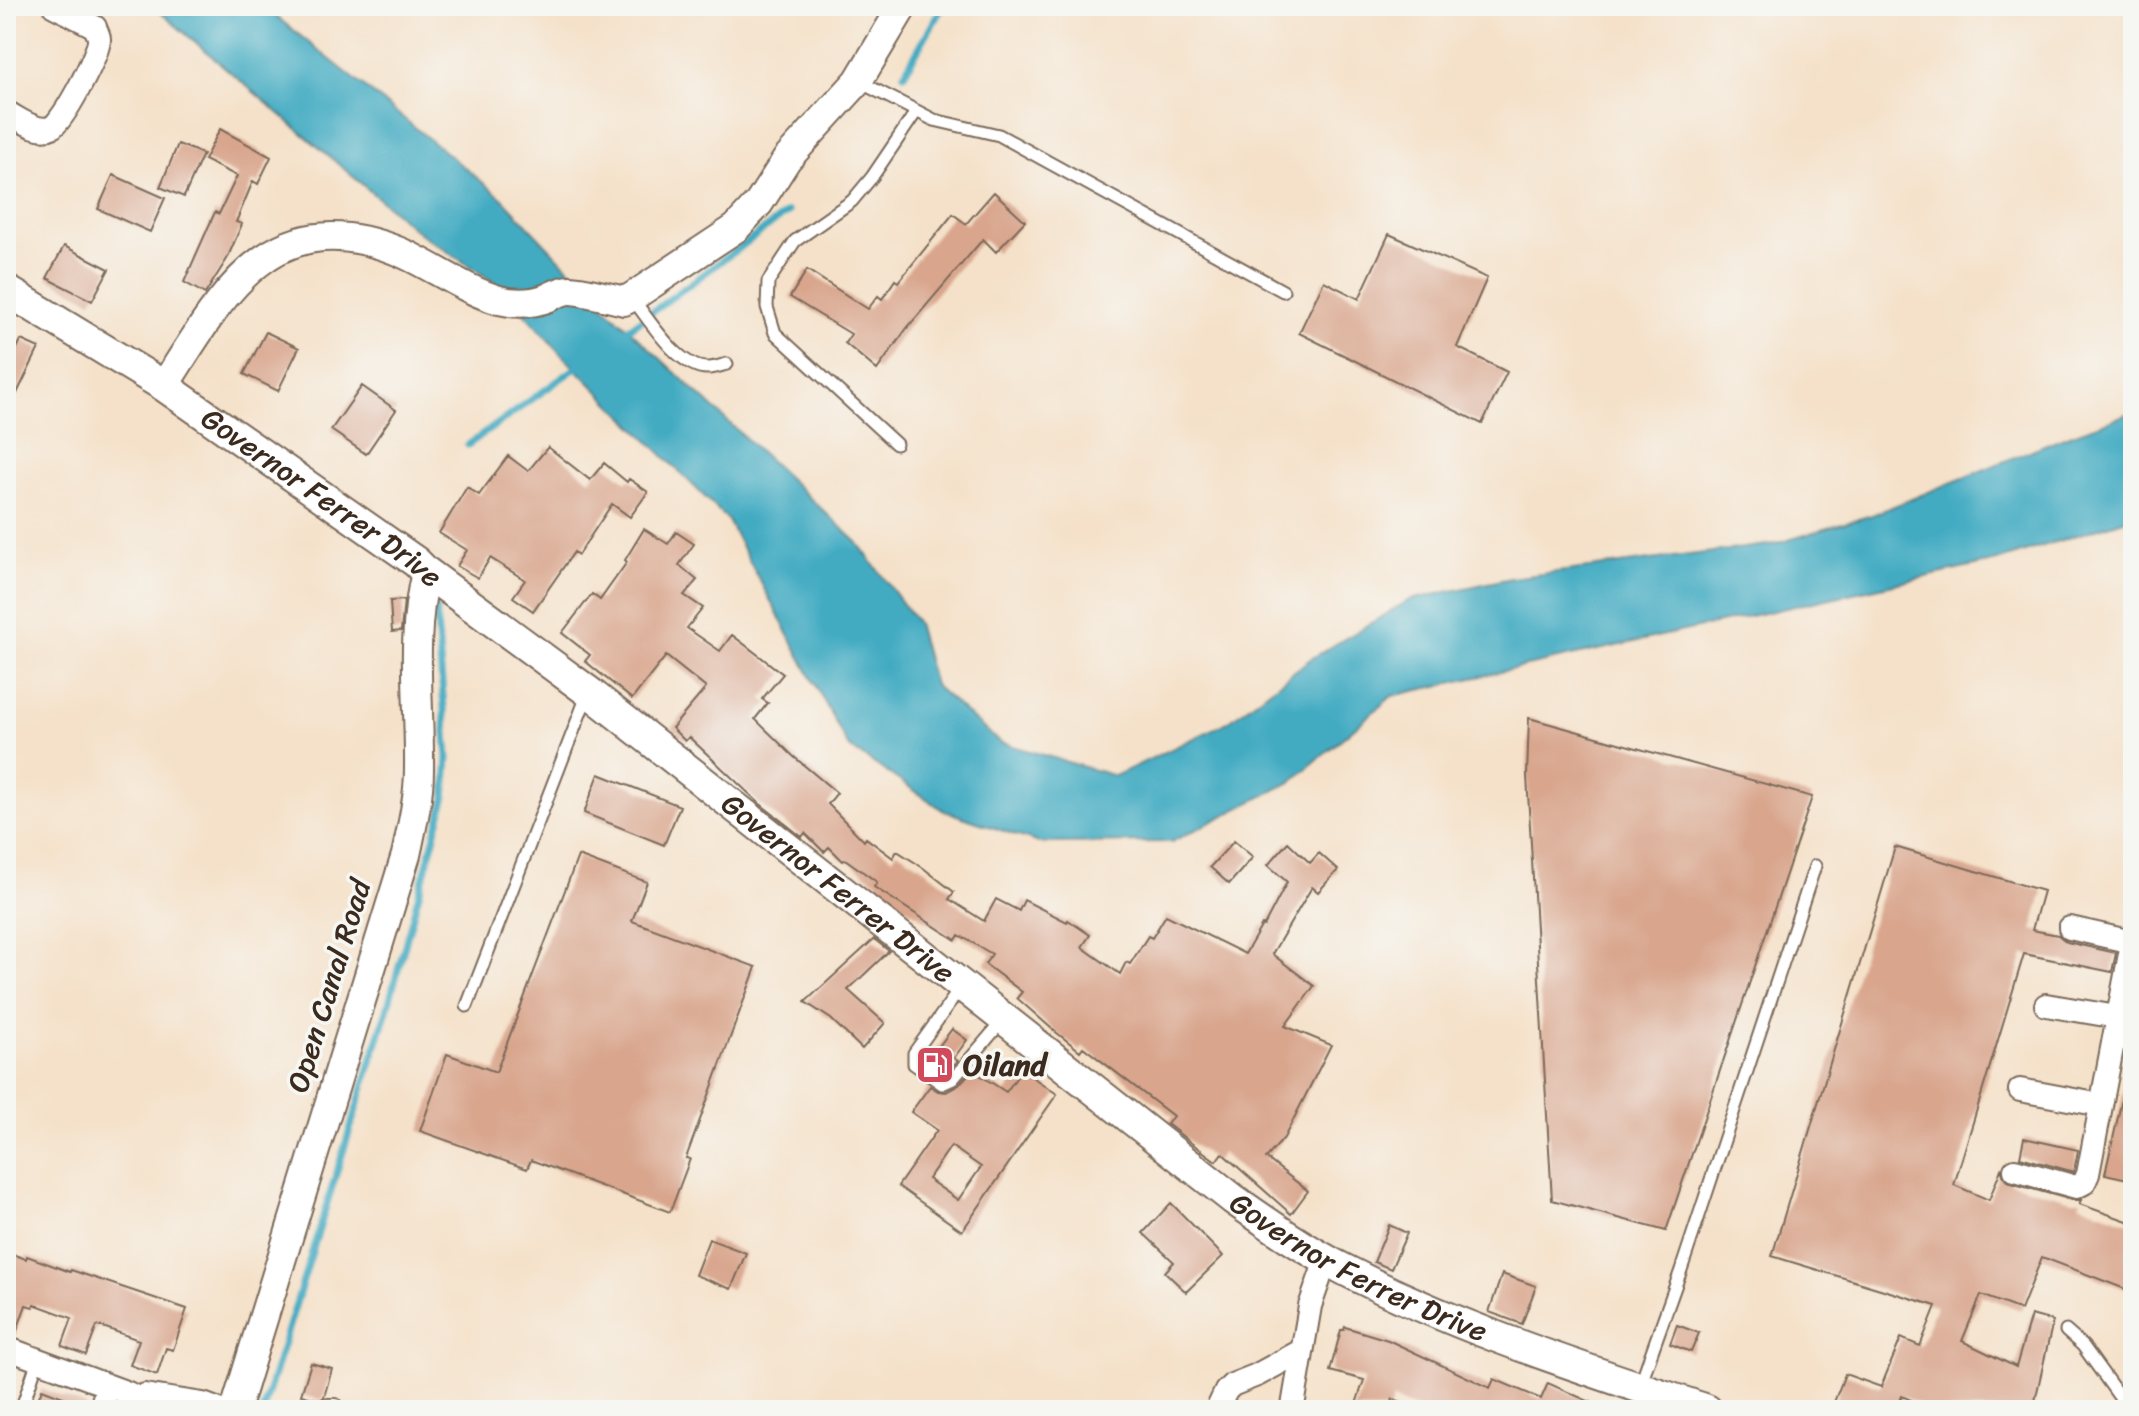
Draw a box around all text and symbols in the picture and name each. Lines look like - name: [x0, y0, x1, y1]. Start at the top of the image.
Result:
- street label: Governor Ferrer Drive: [189, 392, 454, 603]
- street label: Governor Ferrer Drive: [709, 778, 968, 998]
- street label: Open Canal Road: [271, 871, 388, 1099]
- place label: Oiland: [963, 1038, 1049, 1092]
- fuel station icon: Oiland: [914, 1044, 956, 1086]
- street label: Governor Ferrer Drive: [1218, 1177, 1496, 1358]

